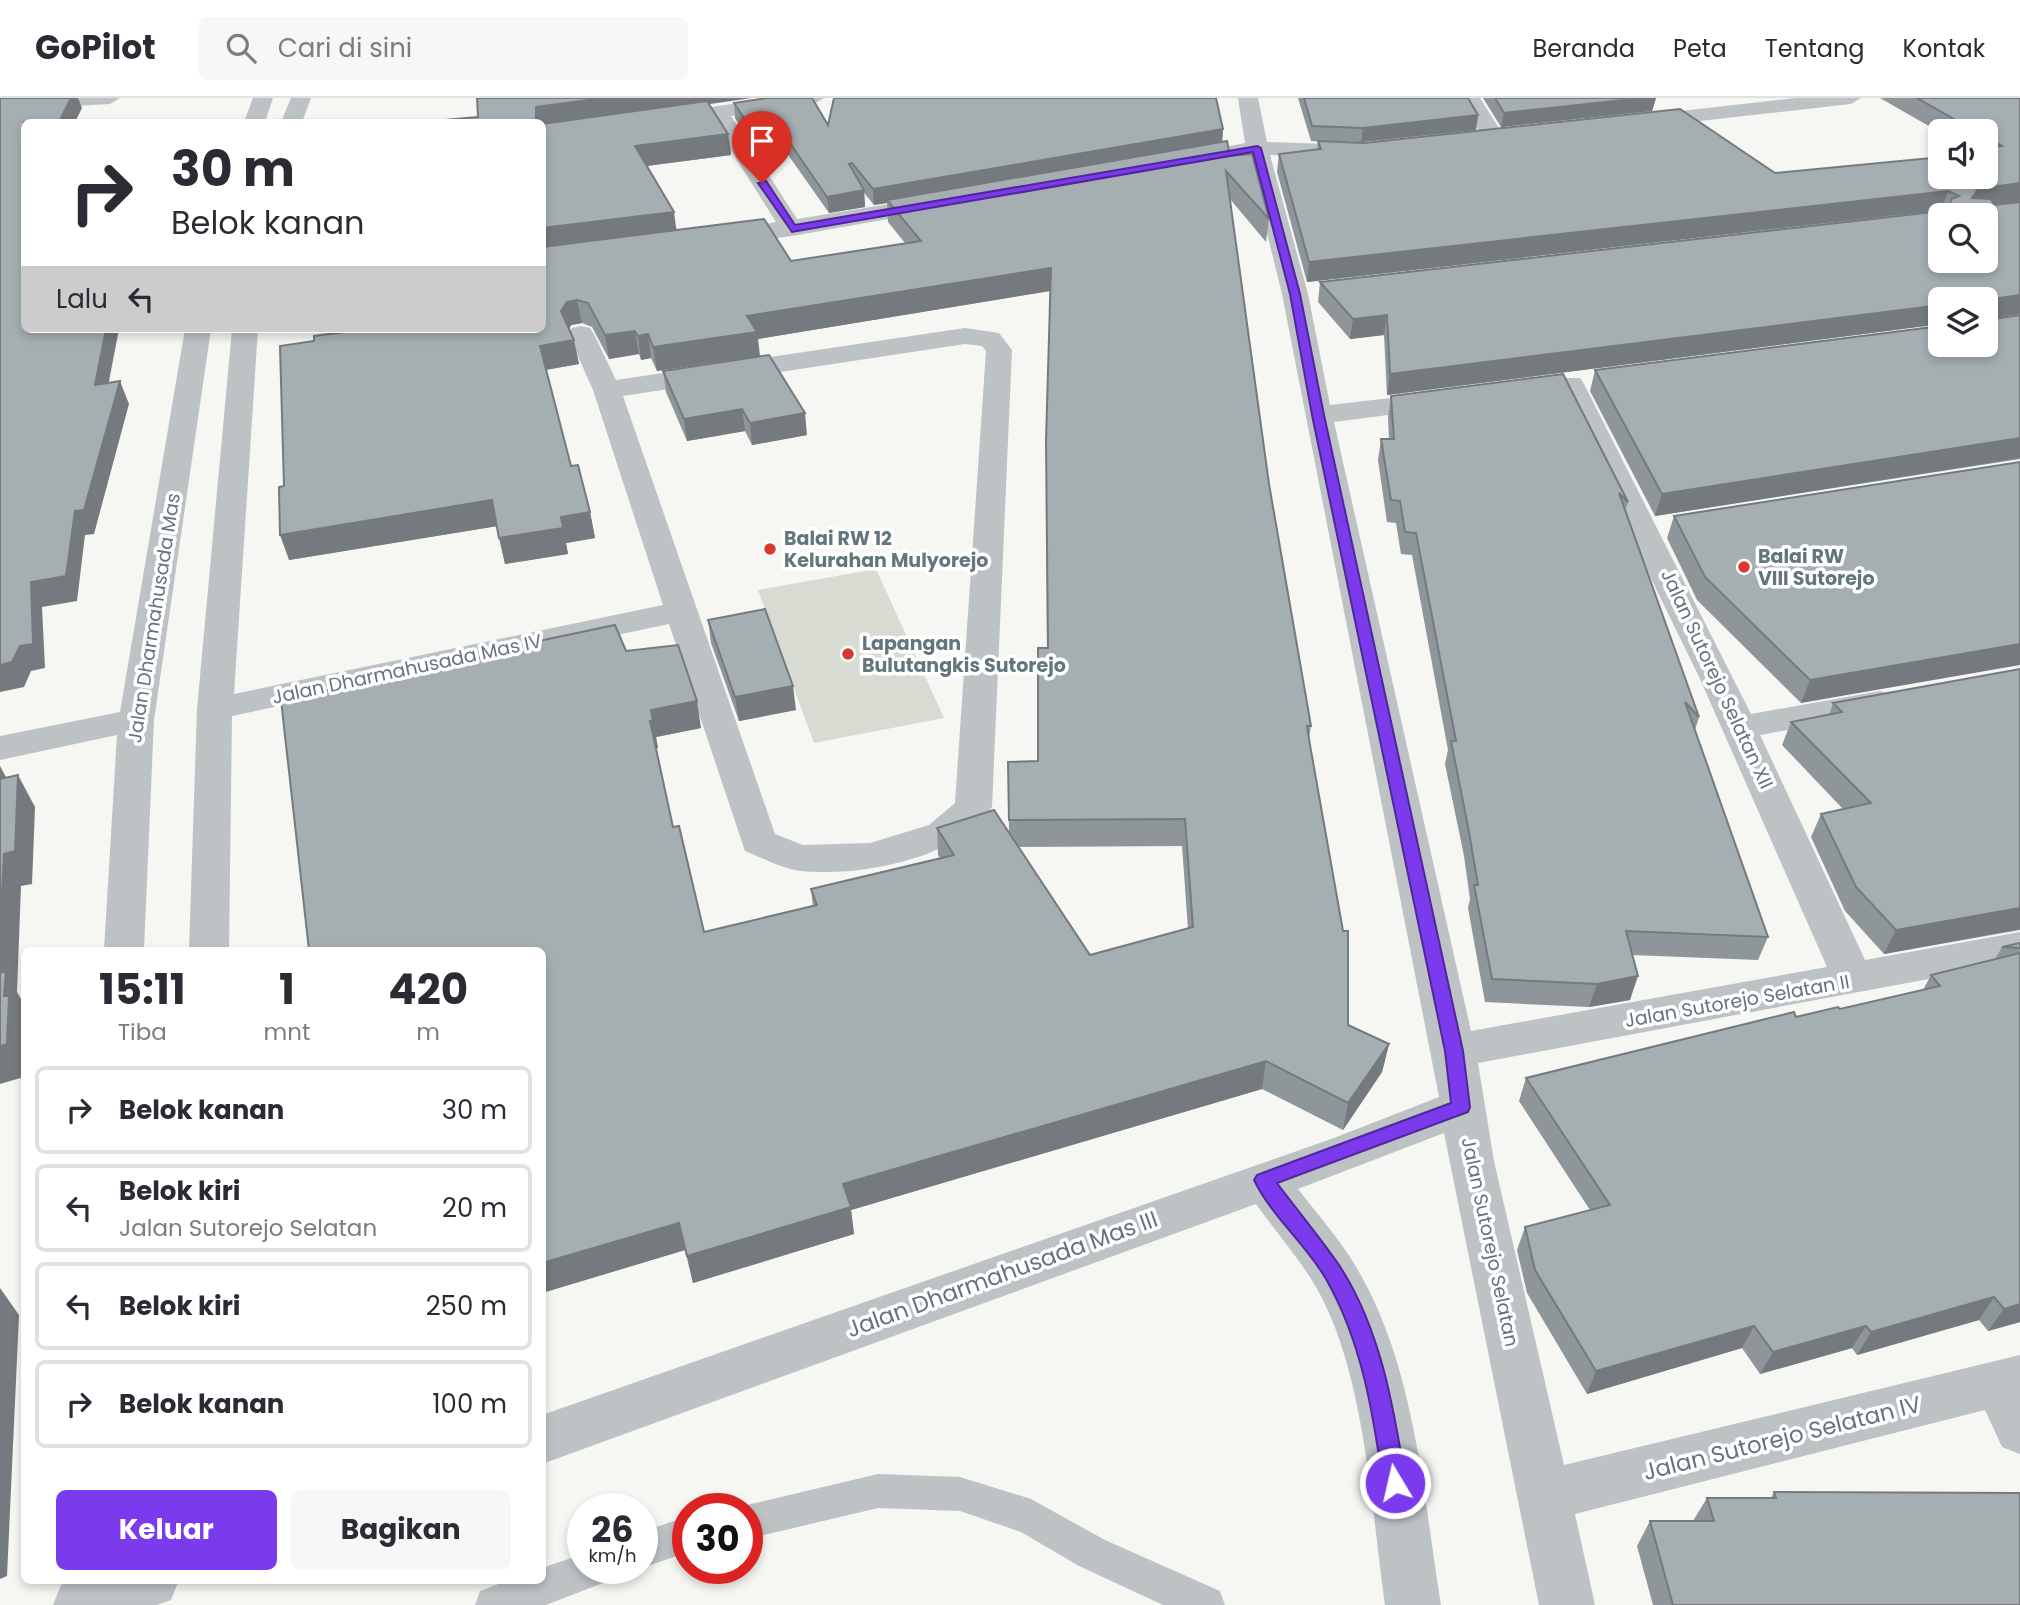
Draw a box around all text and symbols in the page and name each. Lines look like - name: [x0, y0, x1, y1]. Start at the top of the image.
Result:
- search box: [198, 17, 688, 80]
- text: GoPilot: [35, 24, 156, 71]
- icon: search: [222, 29, 260, 67]
- text: Cari di sini: [278, 30, 412, 66]
- text: Beranda: [1532, 32, 1635, 65]
- text: Peta: [1673, 32, 1727, 65]
- text: Tentang: [1765, 32, 1865, 65]
- text: Kontak: [1903, 32, 1985, 65]
- pin: [732, 111, 792, 183]
- map controls: [1928, 119, 1998, 357]
- button: sound: [1928, 119, 1998, 189]
- icon: arrive: [743, 122, 781, 160]
- text: 30 m: [171, 135, 295, 203]
- icon: right: [56, 147, 147, 238]
- text: Belok kanan: [171, 200, 365, 245]
- button: search: [1928, 203, 1998, 273]
- icon: left: [122, 280, 160, 318]
- text: Lalu: [56, 281, 108, 317]
- button: layers: [1928, 287, 1998, 357]
- street label: Jalan Dharmahusada Mas: [121, 491, 187, 745]
- place label: Balai RW 12 Kelurahan Mulyorejo: [784, 525, 988, 574]
- marker: Balai RW 12 Kelurahan Mulyorejo: [762, 541, 778, 557]
- place label: Balai RW VIII Sutorejo: [1758, 543, 1875, 592]
- marker: Balai RW VIII Sutorejo: [1736, 559, 1752, 575]
- street label: Jalan Sutorejo Selatan XII: [1654, 565, 1780, 793]
- street label: Jalan Dharmahusada Mas IV: [270, 627, 545, 711]
- place label: Lapangan Bulutangkis Sutorejo: [862, 630, 1066, 679]
- marker: Lapangan Bulutangkis Sutorejo: [840, 646, 856, 662]
- text: 15:11: [99, 960, 186, 1019]
- text: 1: [279, 960, 295, 1019]
- text: 420: [388, 960, 468, 1019]
- street label: Jalan Sutorejo Selatan II: [1623, 968, 1851, 1034]
- text: Tiba: [118, 1016, 167, 1048]
- text: mnt: [263, 1016, 310, 1048]
- text: m: [416, 1016, 440, 1048]
- icon: right: [60, 1091, 98, 1129]
- text: Belok kanan: [119, 1092, 284, 1128]
- text: 30 m: [442, 1092, 507, 1128]
- street label: Jalan Sutorejo Selatan: [1455, 1135, 1525, 1349]
- text: Belok kiri: [119, 1173, 241, 1209]
- icon: left: [60, 1189, 98, 1227]
- text: 20 m: [442, 1190, 507, 1226]
- street label: Jalan Dharmahusada Mas III: [842, 1203, 1162, 1345]
- text: Jalan Sutorejo Selatan: [119, 1212, 377, 1244]
- icon: left: [60, 1287, 98, 1325]
- text: Belok kiri: [119, 1288, 241, 1324]
- text: 250 m: [426, 1288, 507, 1324]
- icon: right: [60, 1385, 98, 1423]
- text: Belok kanan: [119, 1386, 284, 1422]
- text: 100 m: [432, 1386, 507, 1422]
- street label: Jalan Sutorejo Selatan IV: [1640, 1388, 1925, 1488]
- position arrow: [1358, 1446, 1432, 1520]
- button: Keluar: [56, 1490, 277, 1570]
- button: Bagikan: [291, 1490, 511, 1570]
- speed limit sign: 30: [672, 1493, 763, 1584]
- text: 26: [591, 1505, 634, 1554]
- text: km/h: [589, 1543, 636, 1568]

